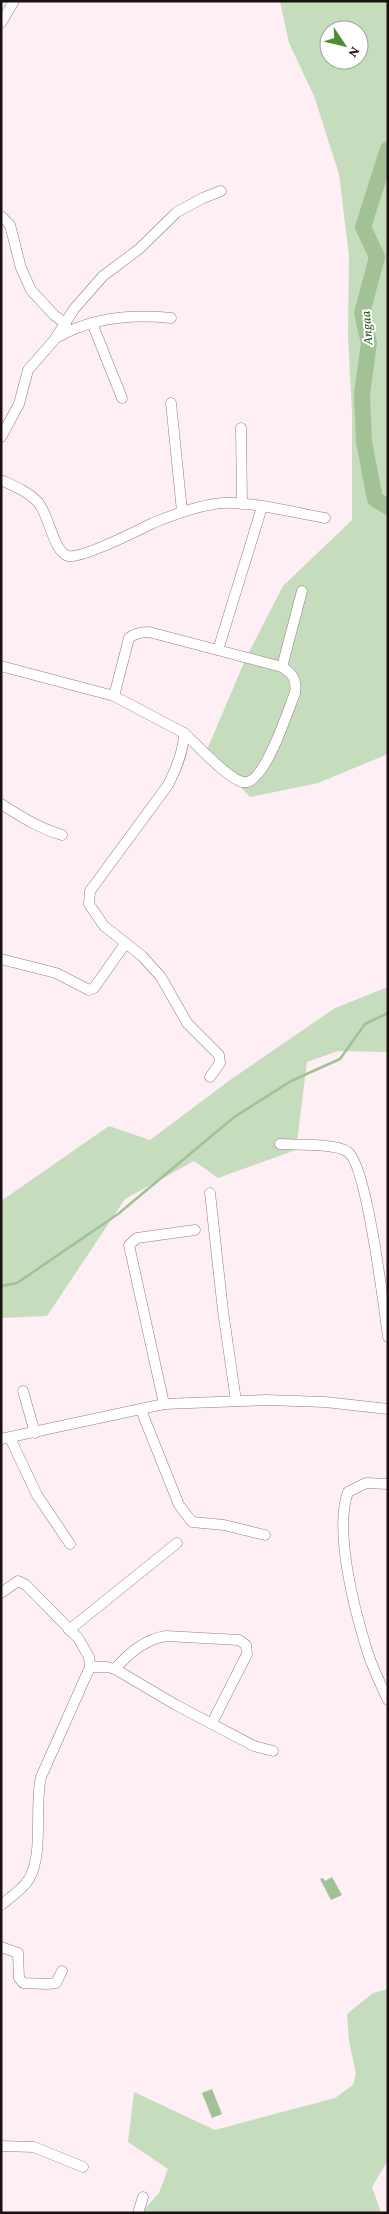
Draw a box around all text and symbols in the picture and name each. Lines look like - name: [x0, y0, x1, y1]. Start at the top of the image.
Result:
- north arrow: [319, 20, 369, 70]
- text: N: [345, 44, 364, 61]
- water label: Angaa: [357, 310, 375, 347]

